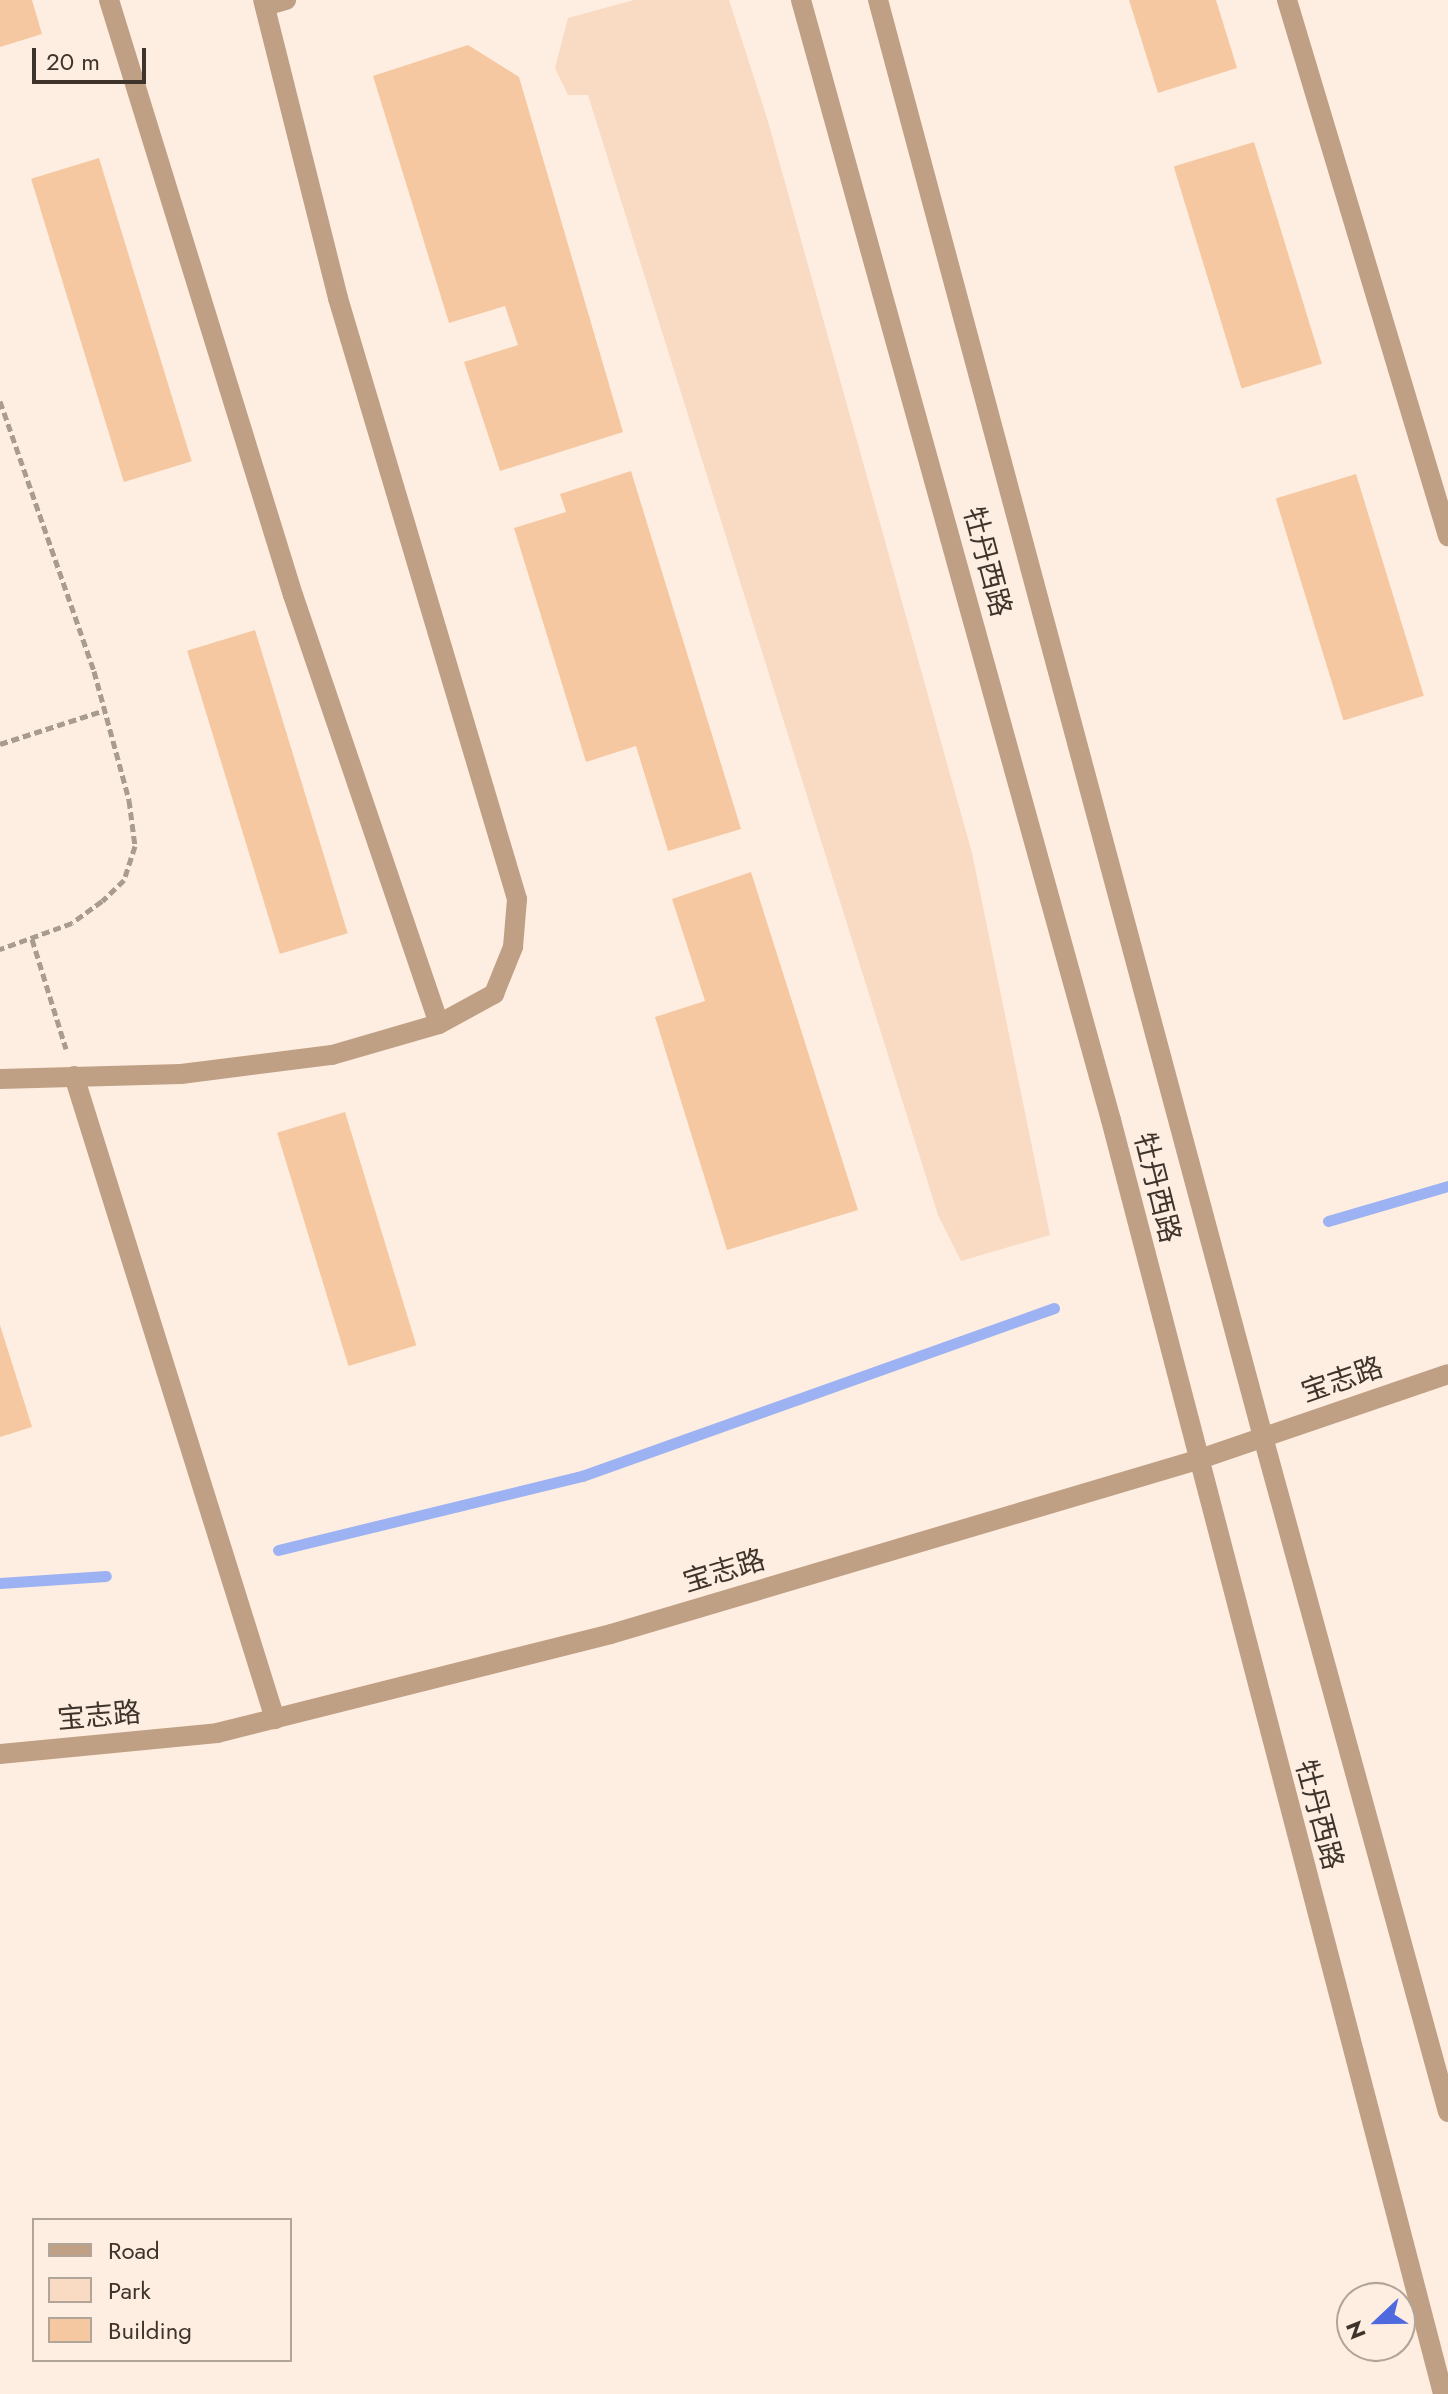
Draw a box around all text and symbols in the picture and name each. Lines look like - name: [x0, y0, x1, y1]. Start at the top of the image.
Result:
- scale bar: [36, 32, 150, 82]
- text: 20 m: [46, 44, 100, 79]
- street label: 牡丹西路: [956, 504, 1018, 620]
- street label: 牡丹西路: [1127, 1130, 1187, 1246]
- street label: 宝志路: [1297, 1350, 1387, 1410]
- street label: 宝志路: [679, 1543, 769, 1599]
- street label: 宝志路: [56, 1696, 142, 1736]
- street label: 牡丹西路: [1288, 1757, 1350, 1873]
- legend: [32, 2218, 292, 2362]
- text: Road: [108, 2233, 160, 2268]
- text: Park: [108, 2273, 151, 2308]
- north arrow: [1336, 2282, 1416, 2362]
- text: Building: [108, 2313, 192, 2348]
- text: N: [1337, 2316, 1374, 2344]

